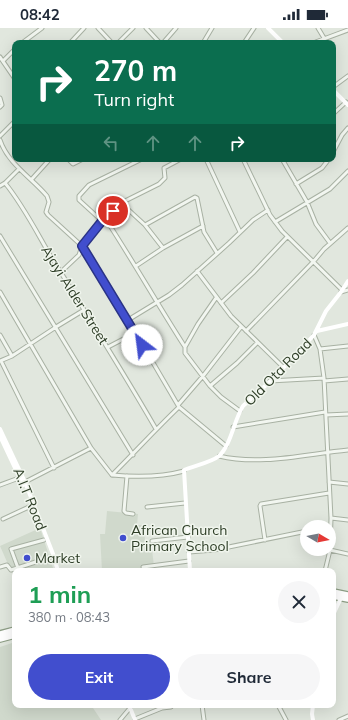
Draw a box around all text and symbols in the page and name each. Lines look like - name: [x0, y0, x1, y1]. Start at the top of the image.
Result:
- text: 08:42: [20, 5, 60, 24]
- text: 270 m: [94, 53, 177, 88]
- icon: right: [28, 56, 80, 108]
- text: Turn right: [94, 88, 174, 111]
- icon: left: [100, 132, 122, 154]
- icon: ahead: [142, 132, 164, 154]
- icon: ahead: [184, 132, 206, 154]
- icon: right: [226, 132, 248, 154]
- pin: [96, 194, 130, 228]
- icon: arrive: [102, 200, 124, 222]
- street label: Ajayi Alder Street: [37, 242, 113, 348]
- position arrow: [121, 324, 163, 366]
- street label: Old Ota Road: [240, 334, 316, 410]
- street label: A.I.T Road: [9, 465, 51, 533]
- north arrow: [300, 520, 336, 556]
- map controls: [300, 520, 336, 556]
- place label: African Church Primary School: [131, 521, 229, 555]
- marker: African Church Primary School: [118, 533, 128, 543]
- place label: Market: [35, 549, 80, 567]
- marker: Market: [22, 553, 32, 563]
- text: 1 min: [28, 579, 91, 609]
- button: close: [278, 581, 320, 623]
- text: 380 m · 08:43: [28, 609, 110, 625]
- button: Exit: [28, 654, 170, 700]
- button: Share: [178, 654, 320, 700]

